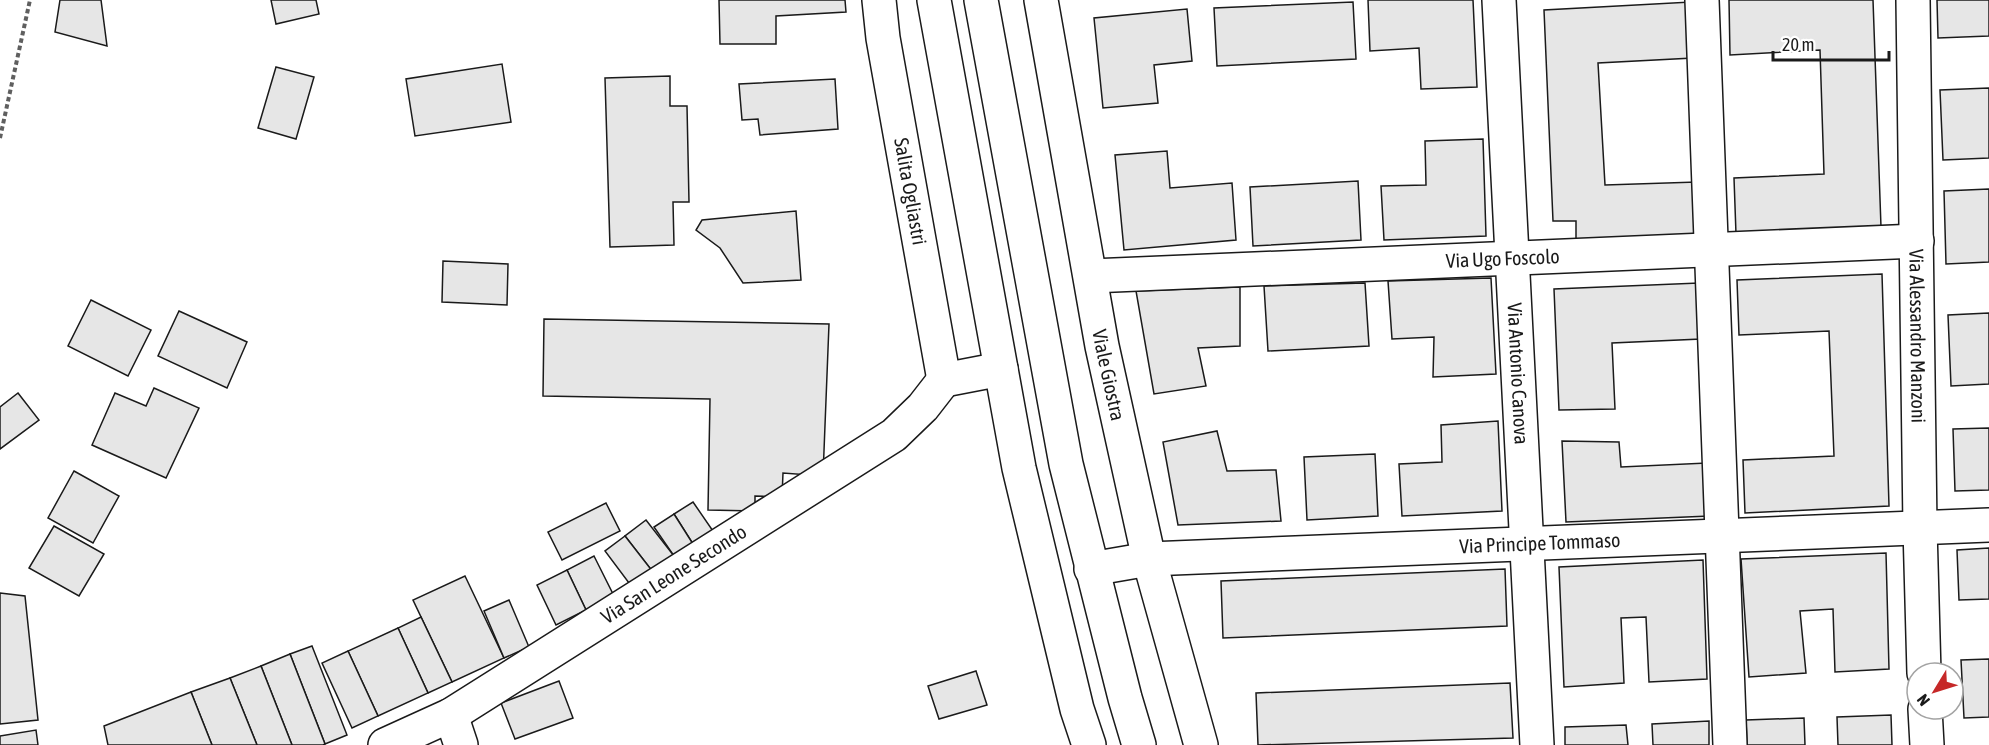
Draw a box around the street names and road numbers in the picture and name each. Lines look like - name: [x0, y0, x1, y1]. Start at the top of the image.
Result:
- street label: Salita Ogliastri: [890, 136, 932, 247]
- street label: Via Ugo Foscolo: [1445, 244, 1560, 272]
- street label: Via Alessandro Manzoni: [1905, 249, 1931, 423]
- street label: Via Antonio Canova: [1503, 302, 1534, 445]
- street label: Viale Giostra: [1088, 327, 1130, 423]
- street label: Via San Leone Secondo: [597, 519, 750, 628]
- street label: Via Principe Tommaso: [1459, 528, 1621, 557]

